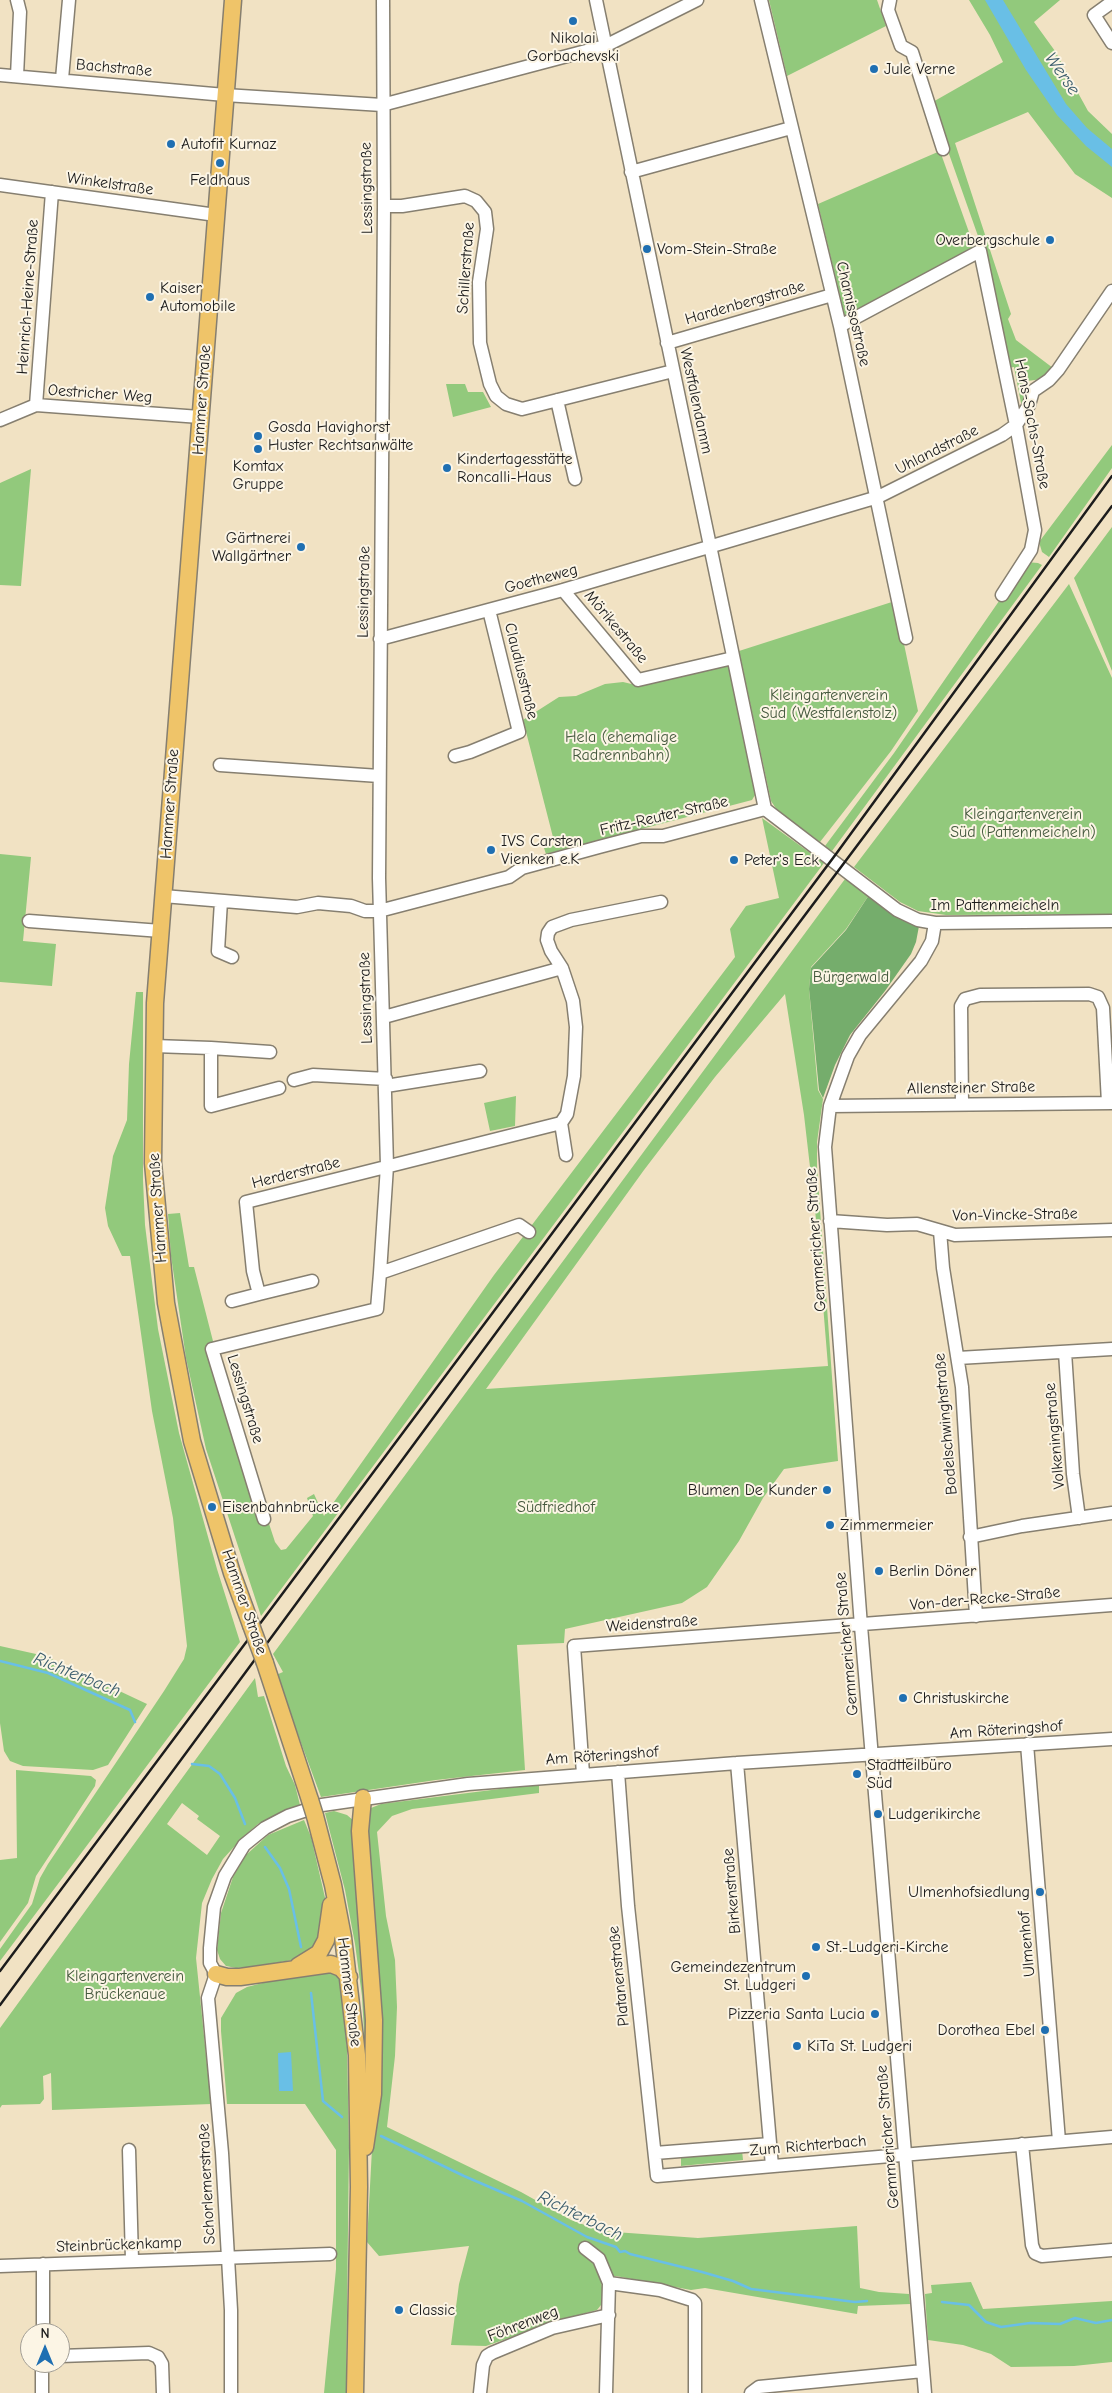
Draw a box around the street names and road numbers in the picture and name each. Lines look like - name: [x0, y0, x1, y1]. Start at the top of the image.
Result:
- street label: Bachstraße: [75, 55, 153, 81]
- street label: Lessingstraße: [357, 142, 377, 234]
- street label: Winkelstraße: [65, 168, 155, 200]
- street label: Heinrich-Heine-Straße: [13, 219, 43, 375]
- street label: Schillerstraße: [453, 221, 479, 315]
- street label: Chamissostraße: [832, 260, 874, 368]
- street label: Hardenbergstraße: [683, 277, 807, 329]
- street label: Hammer Straße: [189, 344, 215, 456]
- street label: Westfalendamm: [675, 346, 717, 456]
- street label: Hans-Sachs-Straße: [1010, 357, 1054, 491]
- street label: Oestricher Weg: [47, 381, 153, 407]
- street label: Uhlandstraße: [892, 421, 982, 479]
- street label: Lessingstraße: [354, 546, 374, 638]
- street label: Goetheweg: [502, 560, 580, 598]
- street label: Mörikestraße: [580, 587, 652, 667]
- street label: Claudiusstraße: [500, 621, 542, 721]
- street label: Hammer Straße: [157, 748, 183, 860]
- street label: Fritz-Reuter-Straße: [598, 792, 730, 840]
- street label: Im Pattenmeicheln: [931, 895, 1059, 915]
- street label: Lessingstraße: [355, 952, 377, 1044]
- street label: Allensteiner Straße: [907, 1077, 1035, 1099]
- street label: Hammer Straße: [145, 1152, 171, 1264]
- street label: Herderstraße: [250, 1153, 342, 1193]
- street label: Gemmericher Straße: [801, 1167, 831, 1313]
- street label: Von-Vincke-Straße: [952, 1204, 1078, 1226]
- street label: Lessingstraße: [222, 1352, 268, 1446]
- street label: Bodelschwinghstraße: [930, 1352, 962, 1496]
- street label: Volkeningstraße: [1041, 1382, 1069, 1490]
- street label: Hammer Straße: [217, 1547, 271, 1657]
- street label: Gemmericher Straße: [831, 1571, 863, 1717]
- street label: Von-der-Recke-Straße: [909, 1583, 1061, 1615]
- street label: Weidenstraße: [606, 1611, 698, 1637]
- street label: Am Röteringshof: [949, 1716, 1063, 1744]
- street label: Am Röteringshof: [545, 1742, 659, 1770]
- street label: Birkenstraße: [719, 1847, 745, 1935]
- street label: Ulmenhof: [1015, 1910, 1039, 1978]
- street label: Platanenstraße: [604, 1925, 634, 2027]
- street label: Hammer Straße: [333, 1936, 365, 2048]
- street label: Gemmericher Straße: [872, 2064, 904, 2210]
- street label: Schorlemerstraße: [194, 2123, 220, 2245]
- street label: Zum Richterbach: [749, 2131, 867, 2161]
- street label: Steinbrückenkamp: [56, 2233, 182, 2257]
- street label: Föhrenweg: [485, 2302, 561, 2346]

